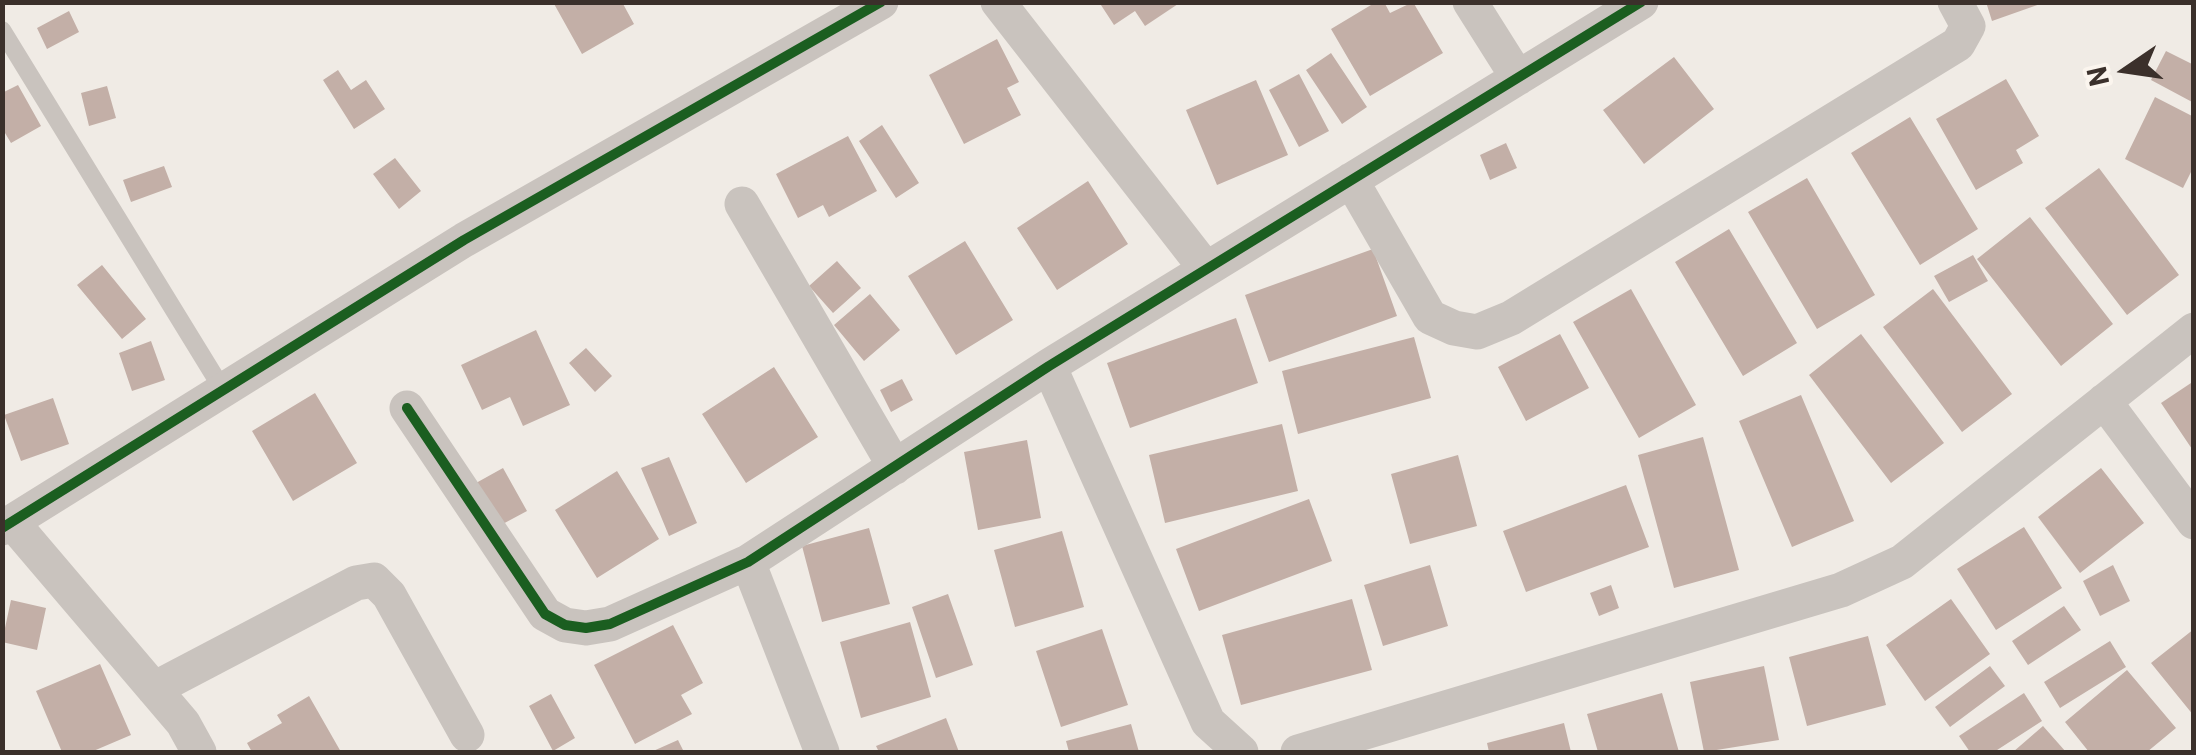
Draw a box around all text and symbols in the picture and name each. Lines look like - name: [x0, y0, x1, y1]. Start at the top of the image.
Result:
- north arrow: [2076, 20, 2176, 120]
- text: N: [2078, 64, 2115, 90]

